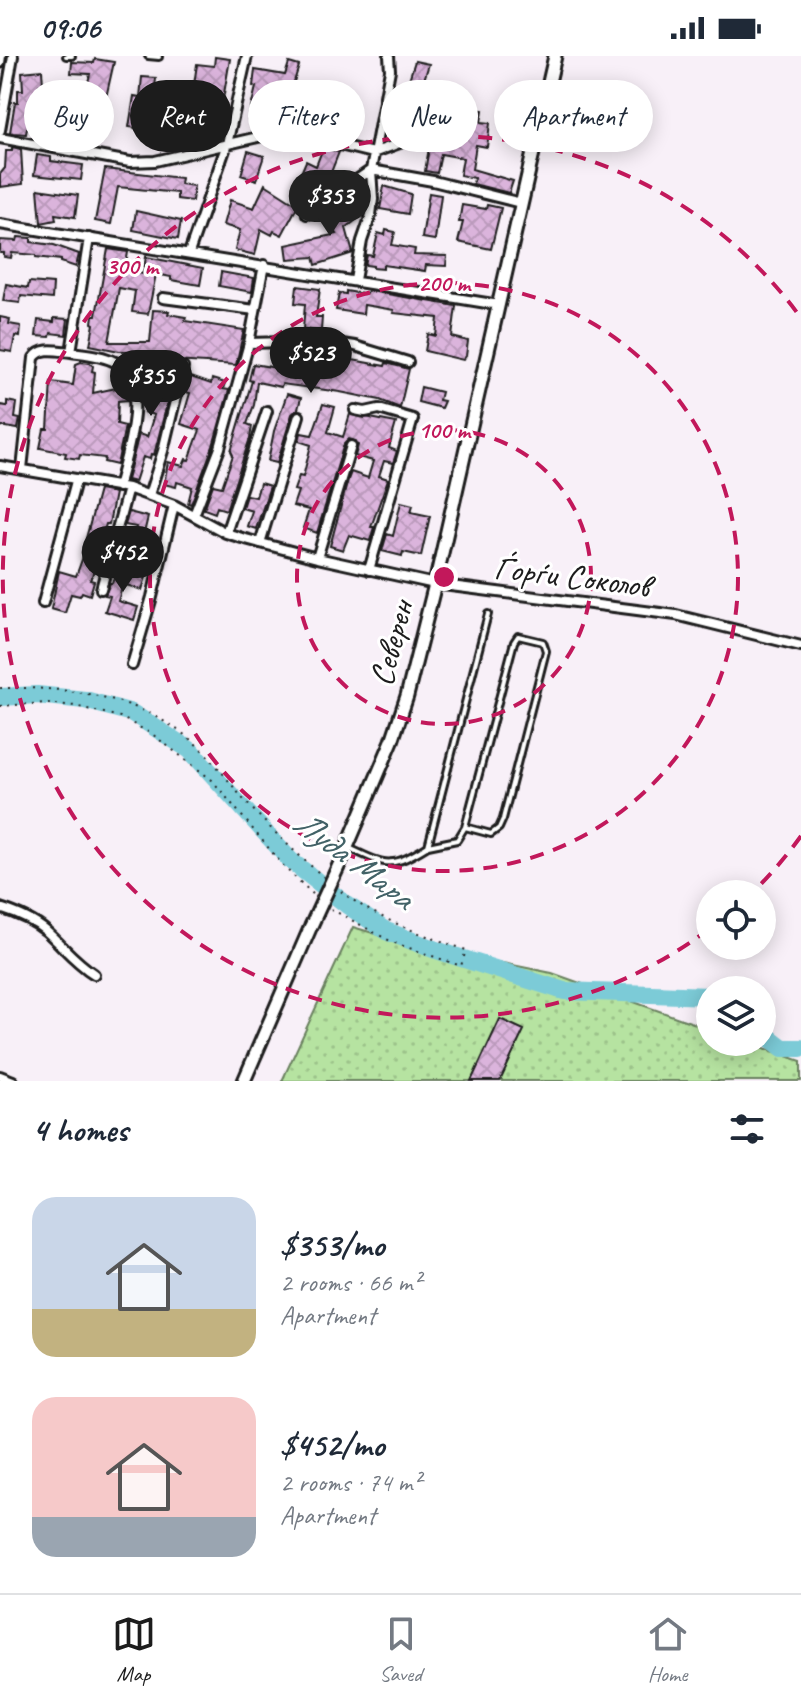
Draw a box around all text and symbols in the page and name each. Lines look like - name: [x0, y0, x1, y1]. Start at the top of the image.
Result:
- text: 09:06: [40, 9, 100, 47]
- chip: Buy: [24, 80, 114, 152]
- chip: Rent: [130, 80, 232, 152]
- chip: Filters: [248, 80, 365, 152]
- chip: New: [381, 80, 478, 152]
- chip: Apartment: [494, 80, 653, 152]
- pin: $353: [283, 170, 377, 238]
- text: $353: [307, 179, 353, 212]
- text: 300 m: [106, 251, 160, 281]
- text: 200 m: [418, 268, 472, 298]
- pin: $523: [264, 327, 358, 395]
- text: $523: [288, 336, 334, 369]
- pin: $355: [104, 350, 198, 418]
- text: $355: [128, 359, 174, 392]
- text: 100 m: [418, 415, 472, 445]
- pin: $452: [76, 526, 170, 594]
- text: $452: [100, 535, 146, 568]
- street label: Ѓорѓи Соколов: [492, 545, 659, 608]
- centre of rings: [430, 563, 458, 591]
- street label: Северен: [359, 593, 424, 690]
- water label: Луда Мара: [285, 799, 426, 921]
- map controls: [696, 880, 776, 1056]
- button: locate: [696, 880, 776, 960]
- button: layers: [696, 976, 776, 1056]
- icon: filters: [725, 1107, 769, 1151]
- text: 4 homes: [32, 1108, 128, 1151]
- text: $353/mo: [280, 1223, 384, 1266]
- icon: home: [96, 1229, 192, 1325]
- text: 2 rooms · 66 m²: [280, 1266, 421, 1299]
- text: Apartment: [280, 1299, 376, 1332]
- text: $452/mo: [280, 1423, 384, 1466]
- icon: home: [96, 1429, 192, 1525]
- text: 2 rooms · 74 m²: [280, 1466, 421, 1499]
- text: Apartment: [280, 1499, 376, 1532]
- tab: Map: [112, 1612, 156, 1688]
- tab: Saved: [379, 1612, 423, 1688]
- tab: Home: [646, 1612, 690, 1688]

